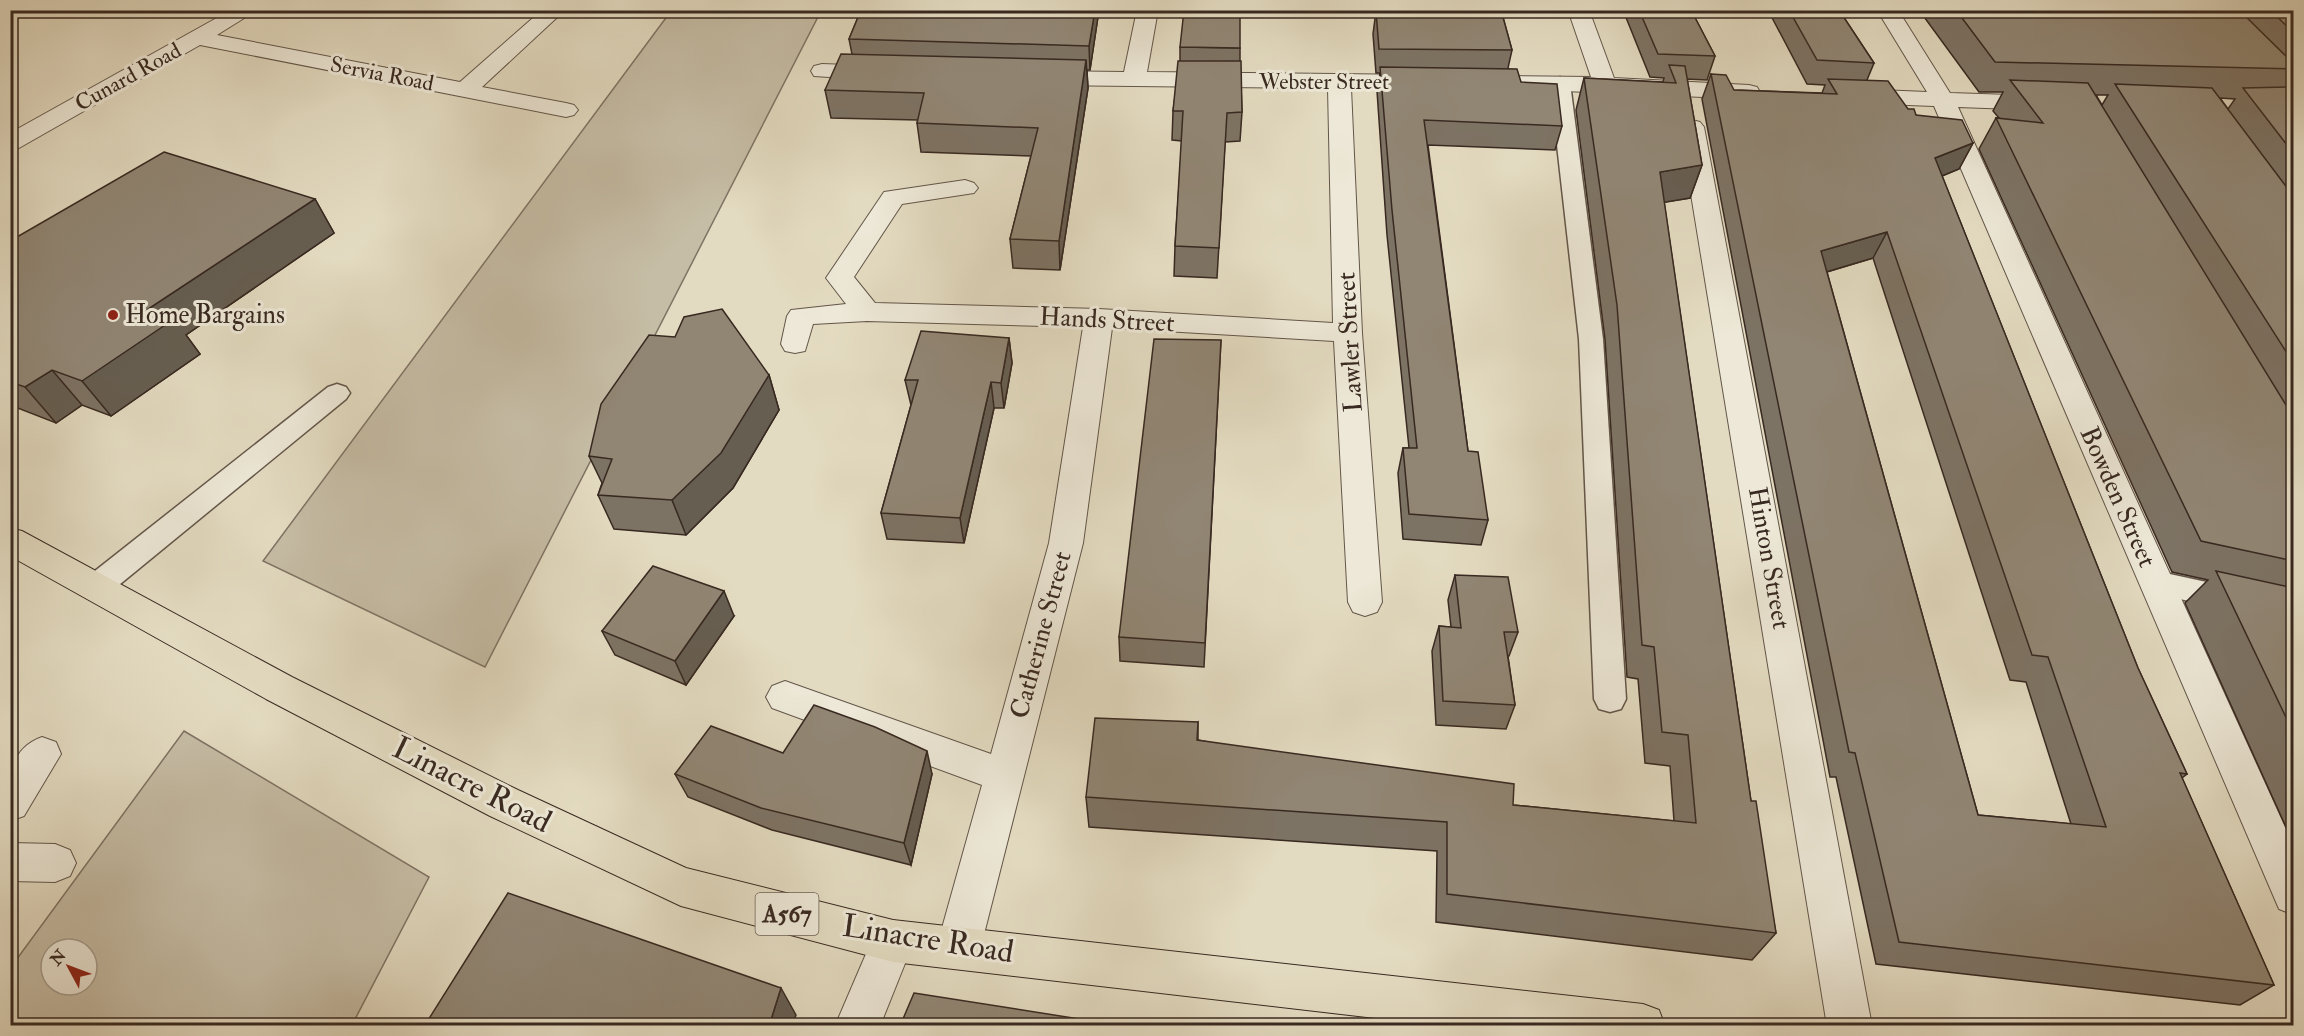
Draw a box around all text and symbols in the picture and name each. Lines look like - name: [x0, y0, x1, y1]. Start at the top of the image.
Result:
- street label: Cunard Road: [70, 36, 186, 118]
- street label: Servia Road: [328, 50, 436, 98]
- street label: Webster Street: [1258, 68, 1389, 96]
- street label: Lawler Street: [1330, 271, 1370, 413]
- place label: Home Bargains: [125, 299, 285, 331]
- street label: Hands Street: [1039, 300, 1175, 340]
- marker: Home Bargains: [106, 308, 120, 322]
- street label: Bowden Street: [2073, 422, 2163, 572]
- street label: Hinton Street: [1741, 484, 1797, 632]
- street label: Catherine Street: [1003, 548, 1079, 722]
- street label: Linacre Road: [386, 728, 558, 842]
- road number: A567: [756, 893, 818, 935]
- street label: Linacre Road: [839, 906, 1017, 972]
- north arrow: [39, 937, 99, 997]
- text: N: [46, 945, 71, 971]

